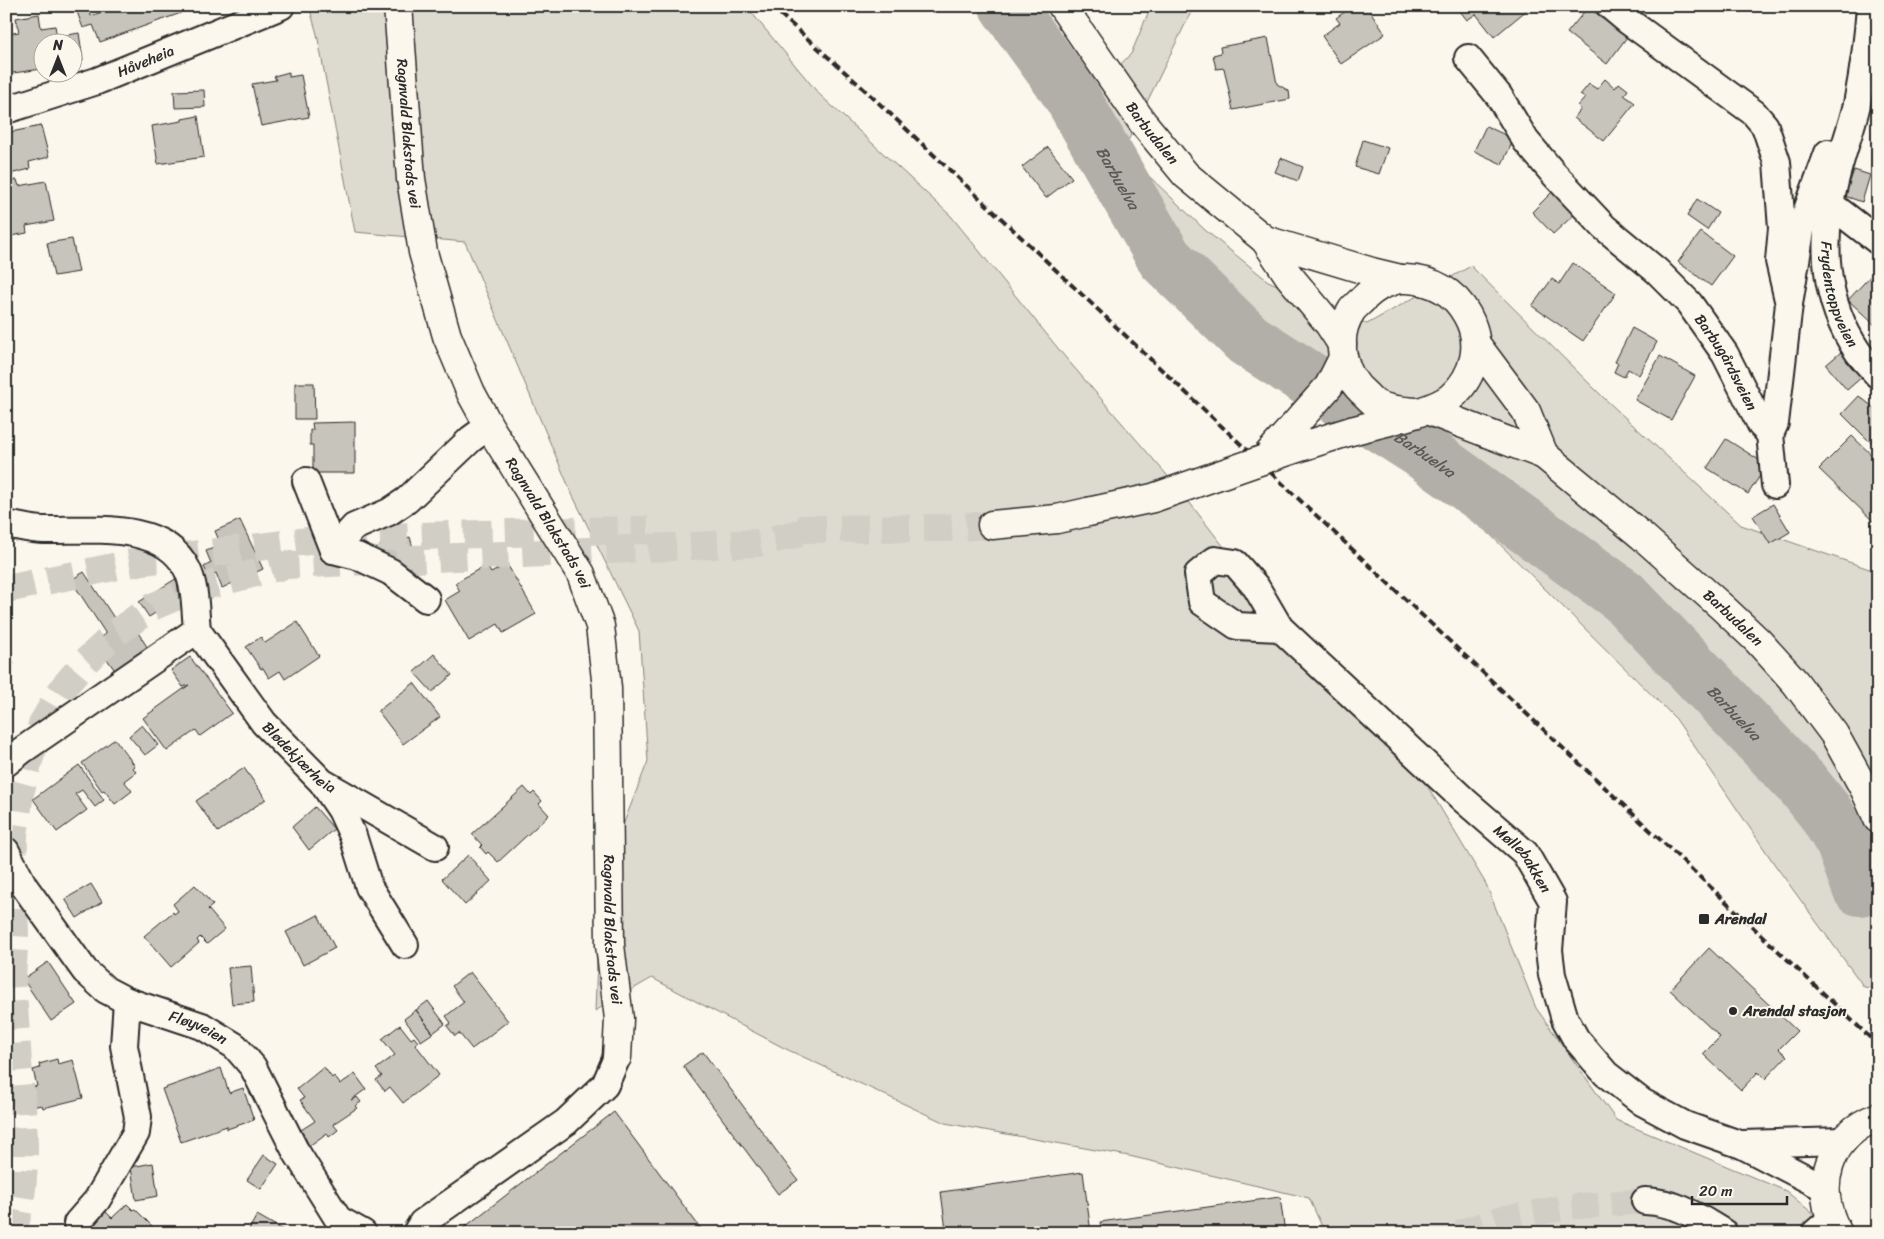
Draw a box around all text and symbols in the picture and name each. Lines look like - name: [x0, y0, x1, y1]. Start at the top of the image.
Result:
- north arrow: [32, 32, 82, 82]
- text: N: [52, 33, 63, 58]
- street label: Håveheia: [113, 38, 179, 85]
- street label: Ragnvald Blakstads vei: [389, 58, 429, 211]
- street label: Barbudalen: [1119, 96, 1186, 171]
- water label: Barbuelva: [1088, 140, 1149, 217]
- street label: Frydentoppveien: [1813, 241, 1865, 353]
- street label: Barbugårdsveien: [1688, 308, 1765, 415]
- water label: Barbuelva: [1388, 422, 1464, 487]
- street label: Ragnvald Blakstads vei: [498, 452, 599, 593]
- street label: Barbudalen: [1697, 583, 1769, 653]
- water label: Barbuelva: [1700, 677, 1770, 749]
- street label: Blødekjærheia: [256, 715, 341, 801]
- street label: Møllebakken: [1487, 818, 1558, 898]
- street label: Ragnvald Blakstads vei: [596, 854, 630, 1007]
- place label: Arendal: [1714, 906, 1767, 932]
- marker: Arendal: [1697, 912, 1711, 926]
- place label: Arendal stasjon: [1742, 998, 1847, 1024]
- street label: Fløyveien: [166, 1003, 233, 1052]
- marker: Arendal stasjon: [1727, 1005, 1739, 1017]
- scale bar: [1692, 1174, 1786, 1206]
- text: 20 m: [1699, 1178, 1733, 1204]

